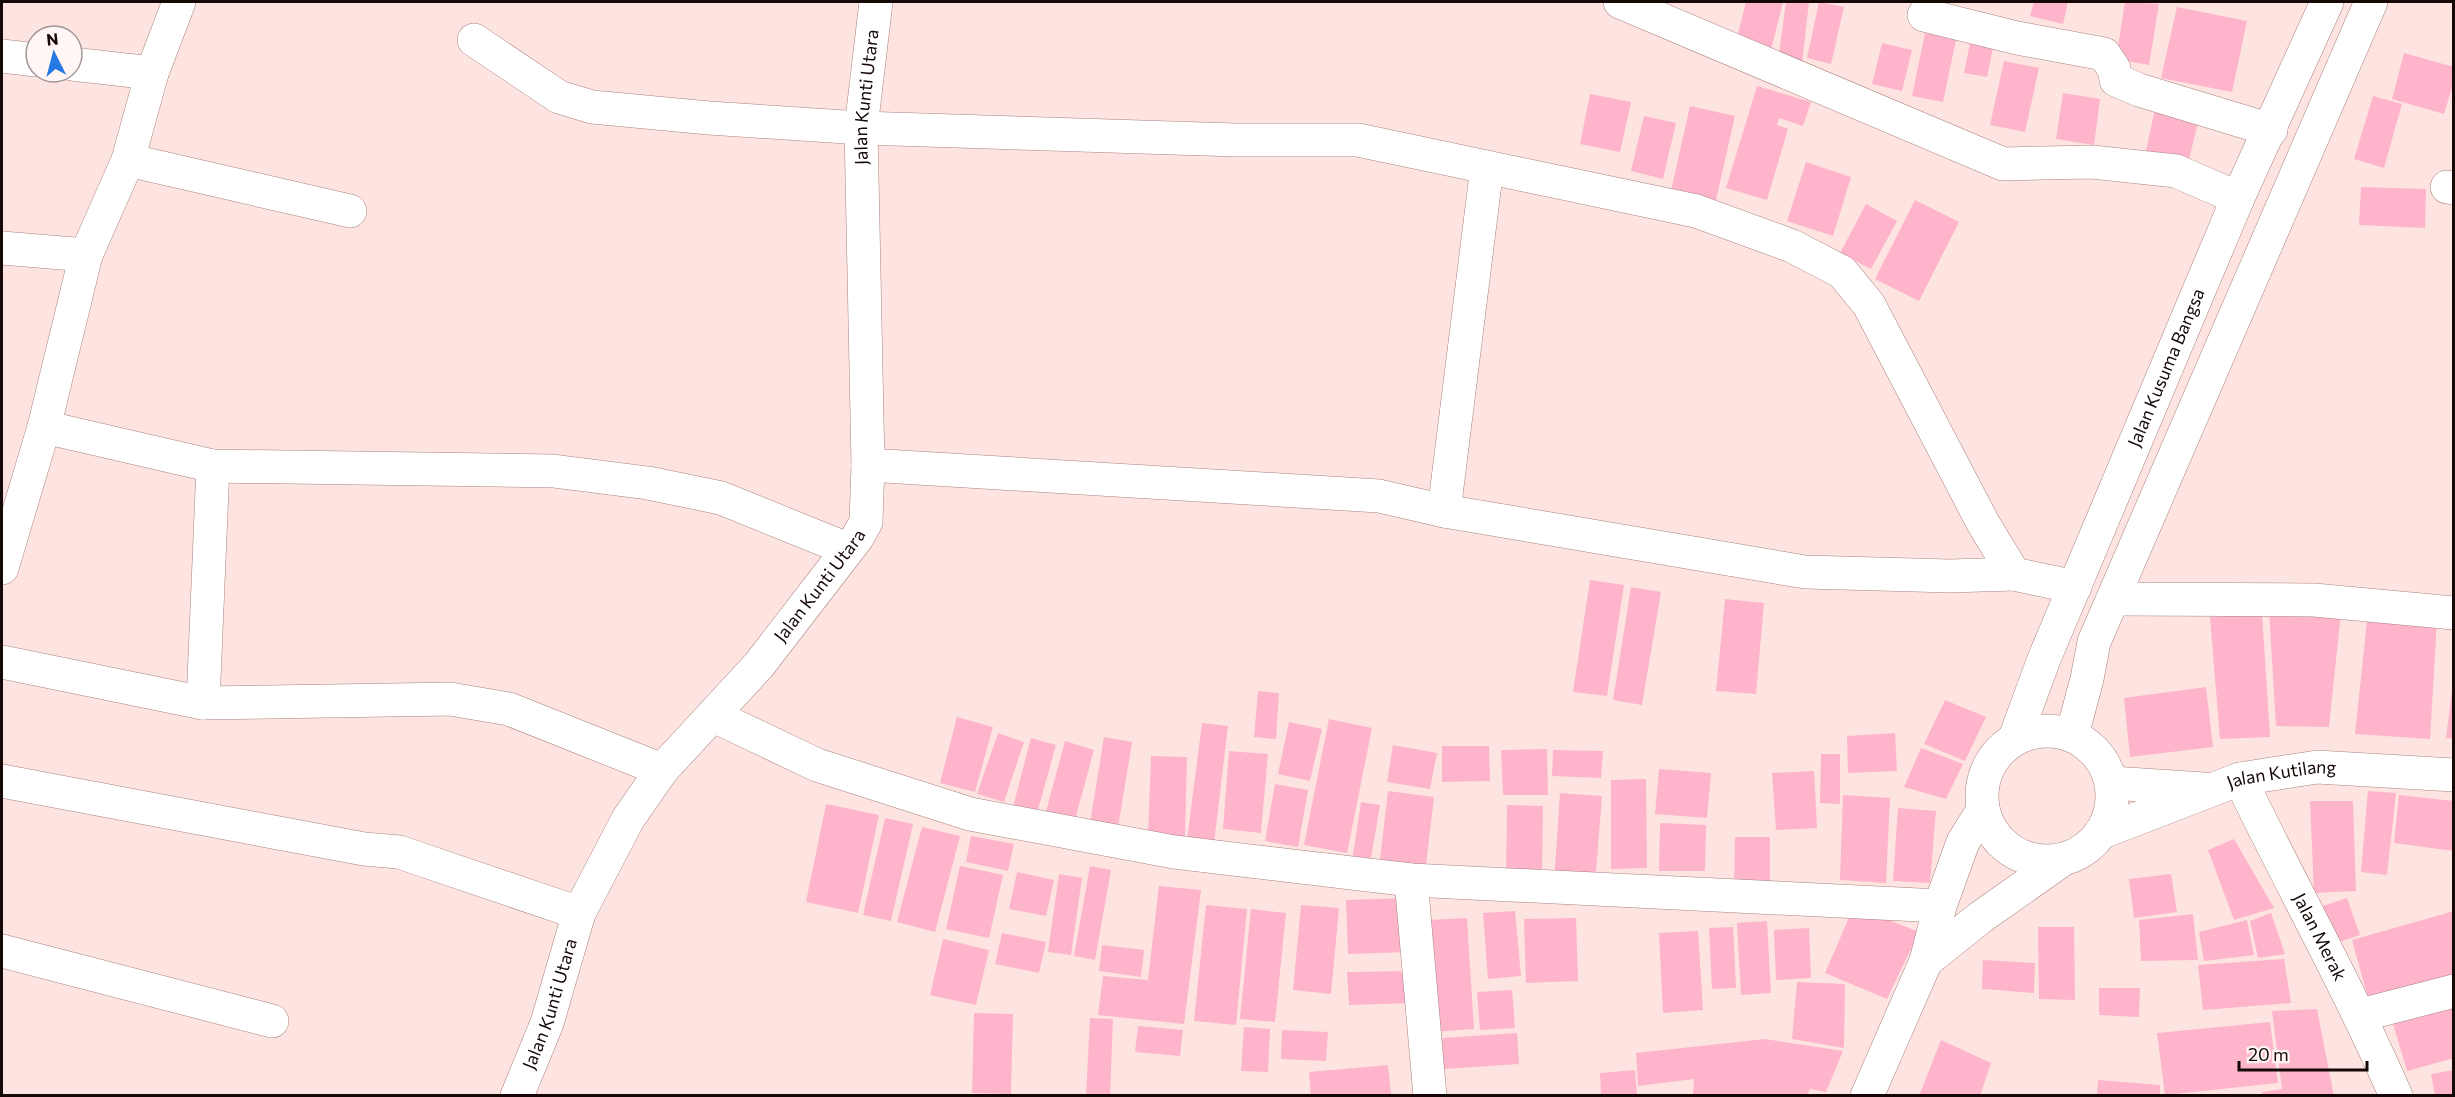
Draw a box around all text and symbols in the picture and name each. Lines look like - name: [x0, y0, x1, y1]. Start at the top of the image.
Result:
- north arrow: [24, 24, 84, 84]
- street label: Jalan Kunti Utara: [849, 28, 883, 165]
- text: N: [45, 29, 59, 49]
- street label: Jalan Kusuma Bangsa: [2122, 285, 2209, 450]
- street label: Jalan Kunti Utara: [769, 525, 870, 646]
- street label: Jalan Kutilang: [2223, 755, 2337, 793]
- street label: Jalan Merak: [2289, 889, 2352, 984]
- street label: Jalan Kunti Utara: [517, 936, 581, 1072]
- scale bar: [2239, 1034, 2366, 1072]
- text: 20 m: [2248, 1043, 2289, 1065]

